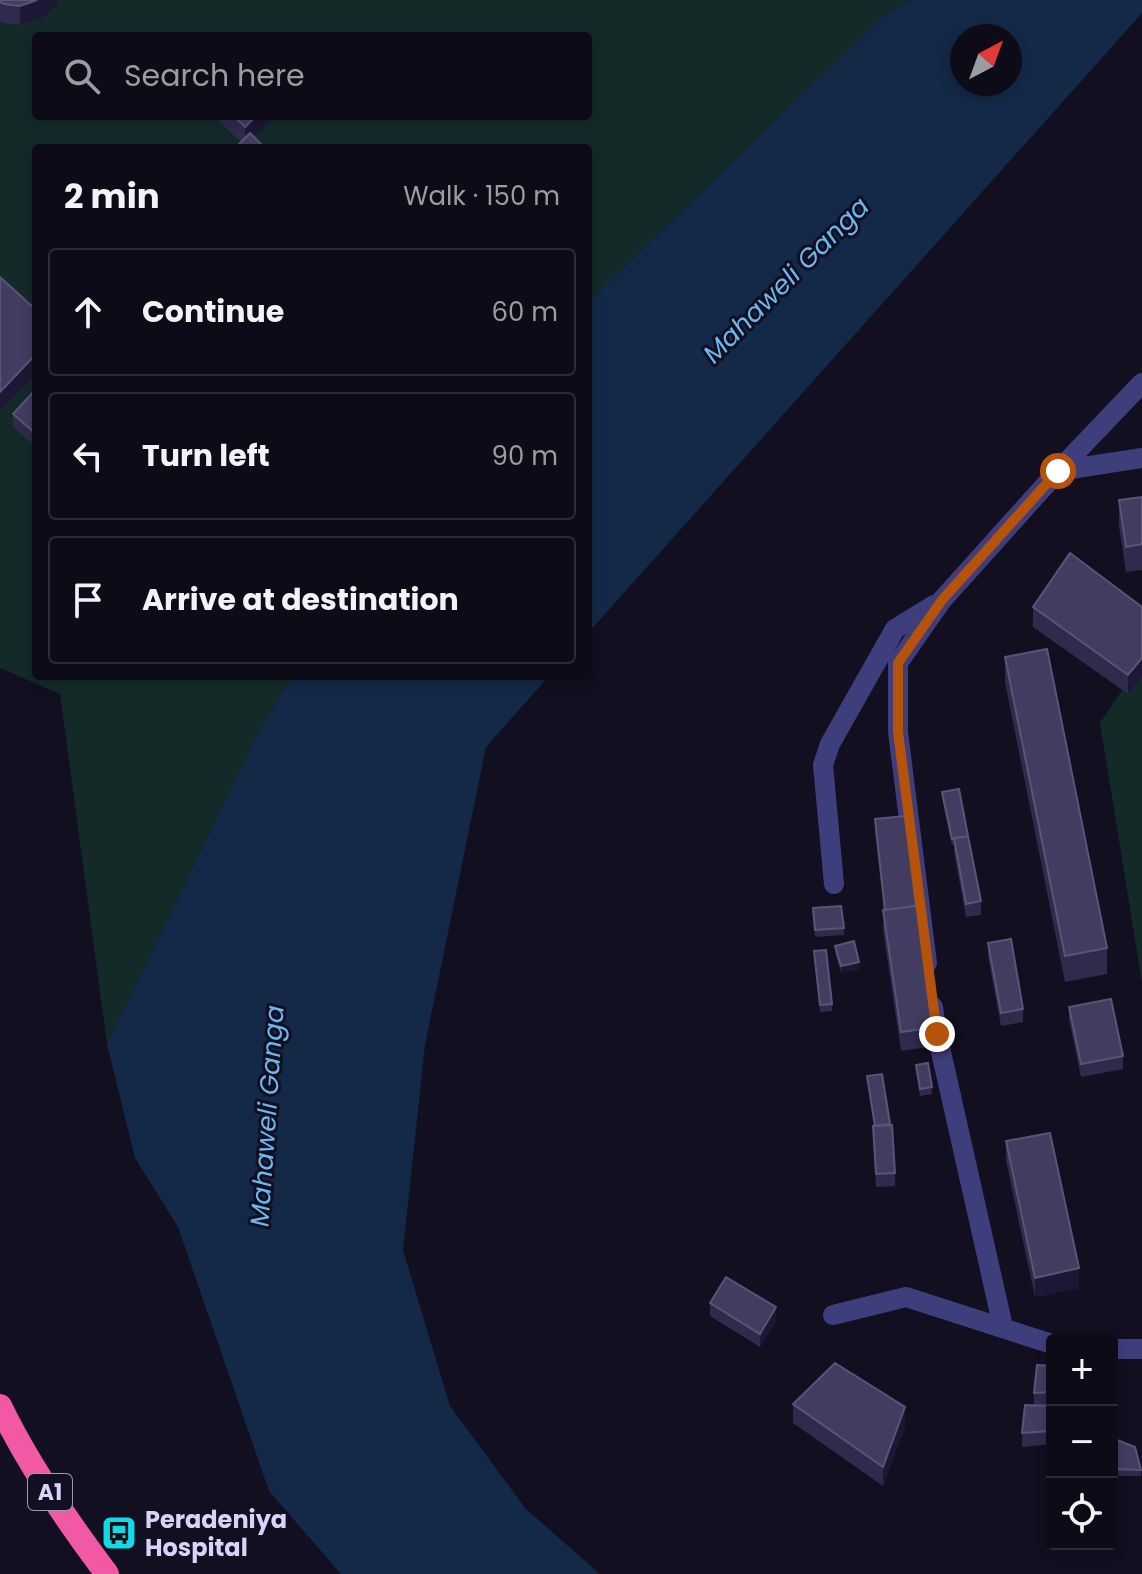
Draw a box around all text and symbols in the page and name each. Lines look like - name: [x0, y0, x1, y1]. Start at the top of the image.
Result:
- north arrow: [950, 24, 1022, 96]
- search box: [32, 32, 592, 120]
- icon: search: [60, 54, 104, 98]
- text: Search here: [124, 54, 305, 97]
- text: 2 min: [64, 172, 160, 220]
- text: Walk · 150 m: [403, 178, 560, 214]
- water label: Mahaweli Ganga: [695, 189, 877, 371]
- icon: ahead: [66, 290, 110, 334]
- text: Continue: [142, 290, 284, 333]
- text: 60 m: [491, 294, 558, 330]
- icon: left: [66, 434, 110, 478]
- text: Turn left: [142, 434, 270, 477]
- text: 90 m: [492, 438, 558, 474]
- route start: [1040, 453, 1076, 489]
- icon: arrive: [66, 578, 110, 622]
- text: Arrive at destination: [142, 578, 459, 621]
- water label: Mahaweli Ganga: [241, 1004, 293, 1228]
- route end: [919, 1016, 955, 1052]
- map controls: [1046, 1334, 1118, 1550]
- button: +: [1046, 1334, 1118, 1406]
- button: −: [1046, 1406, 1118, 1478]
- road number: A1: [28, 1474, 72, 1510]
- button: locate: [1046, 1478, 1118, 1550]
- place label: Peradeniya Hospital: [145, 1503, 287, 1564]
- bus stop icon: Peradeniya Hospital: [100, 1514, 138, 1552]

